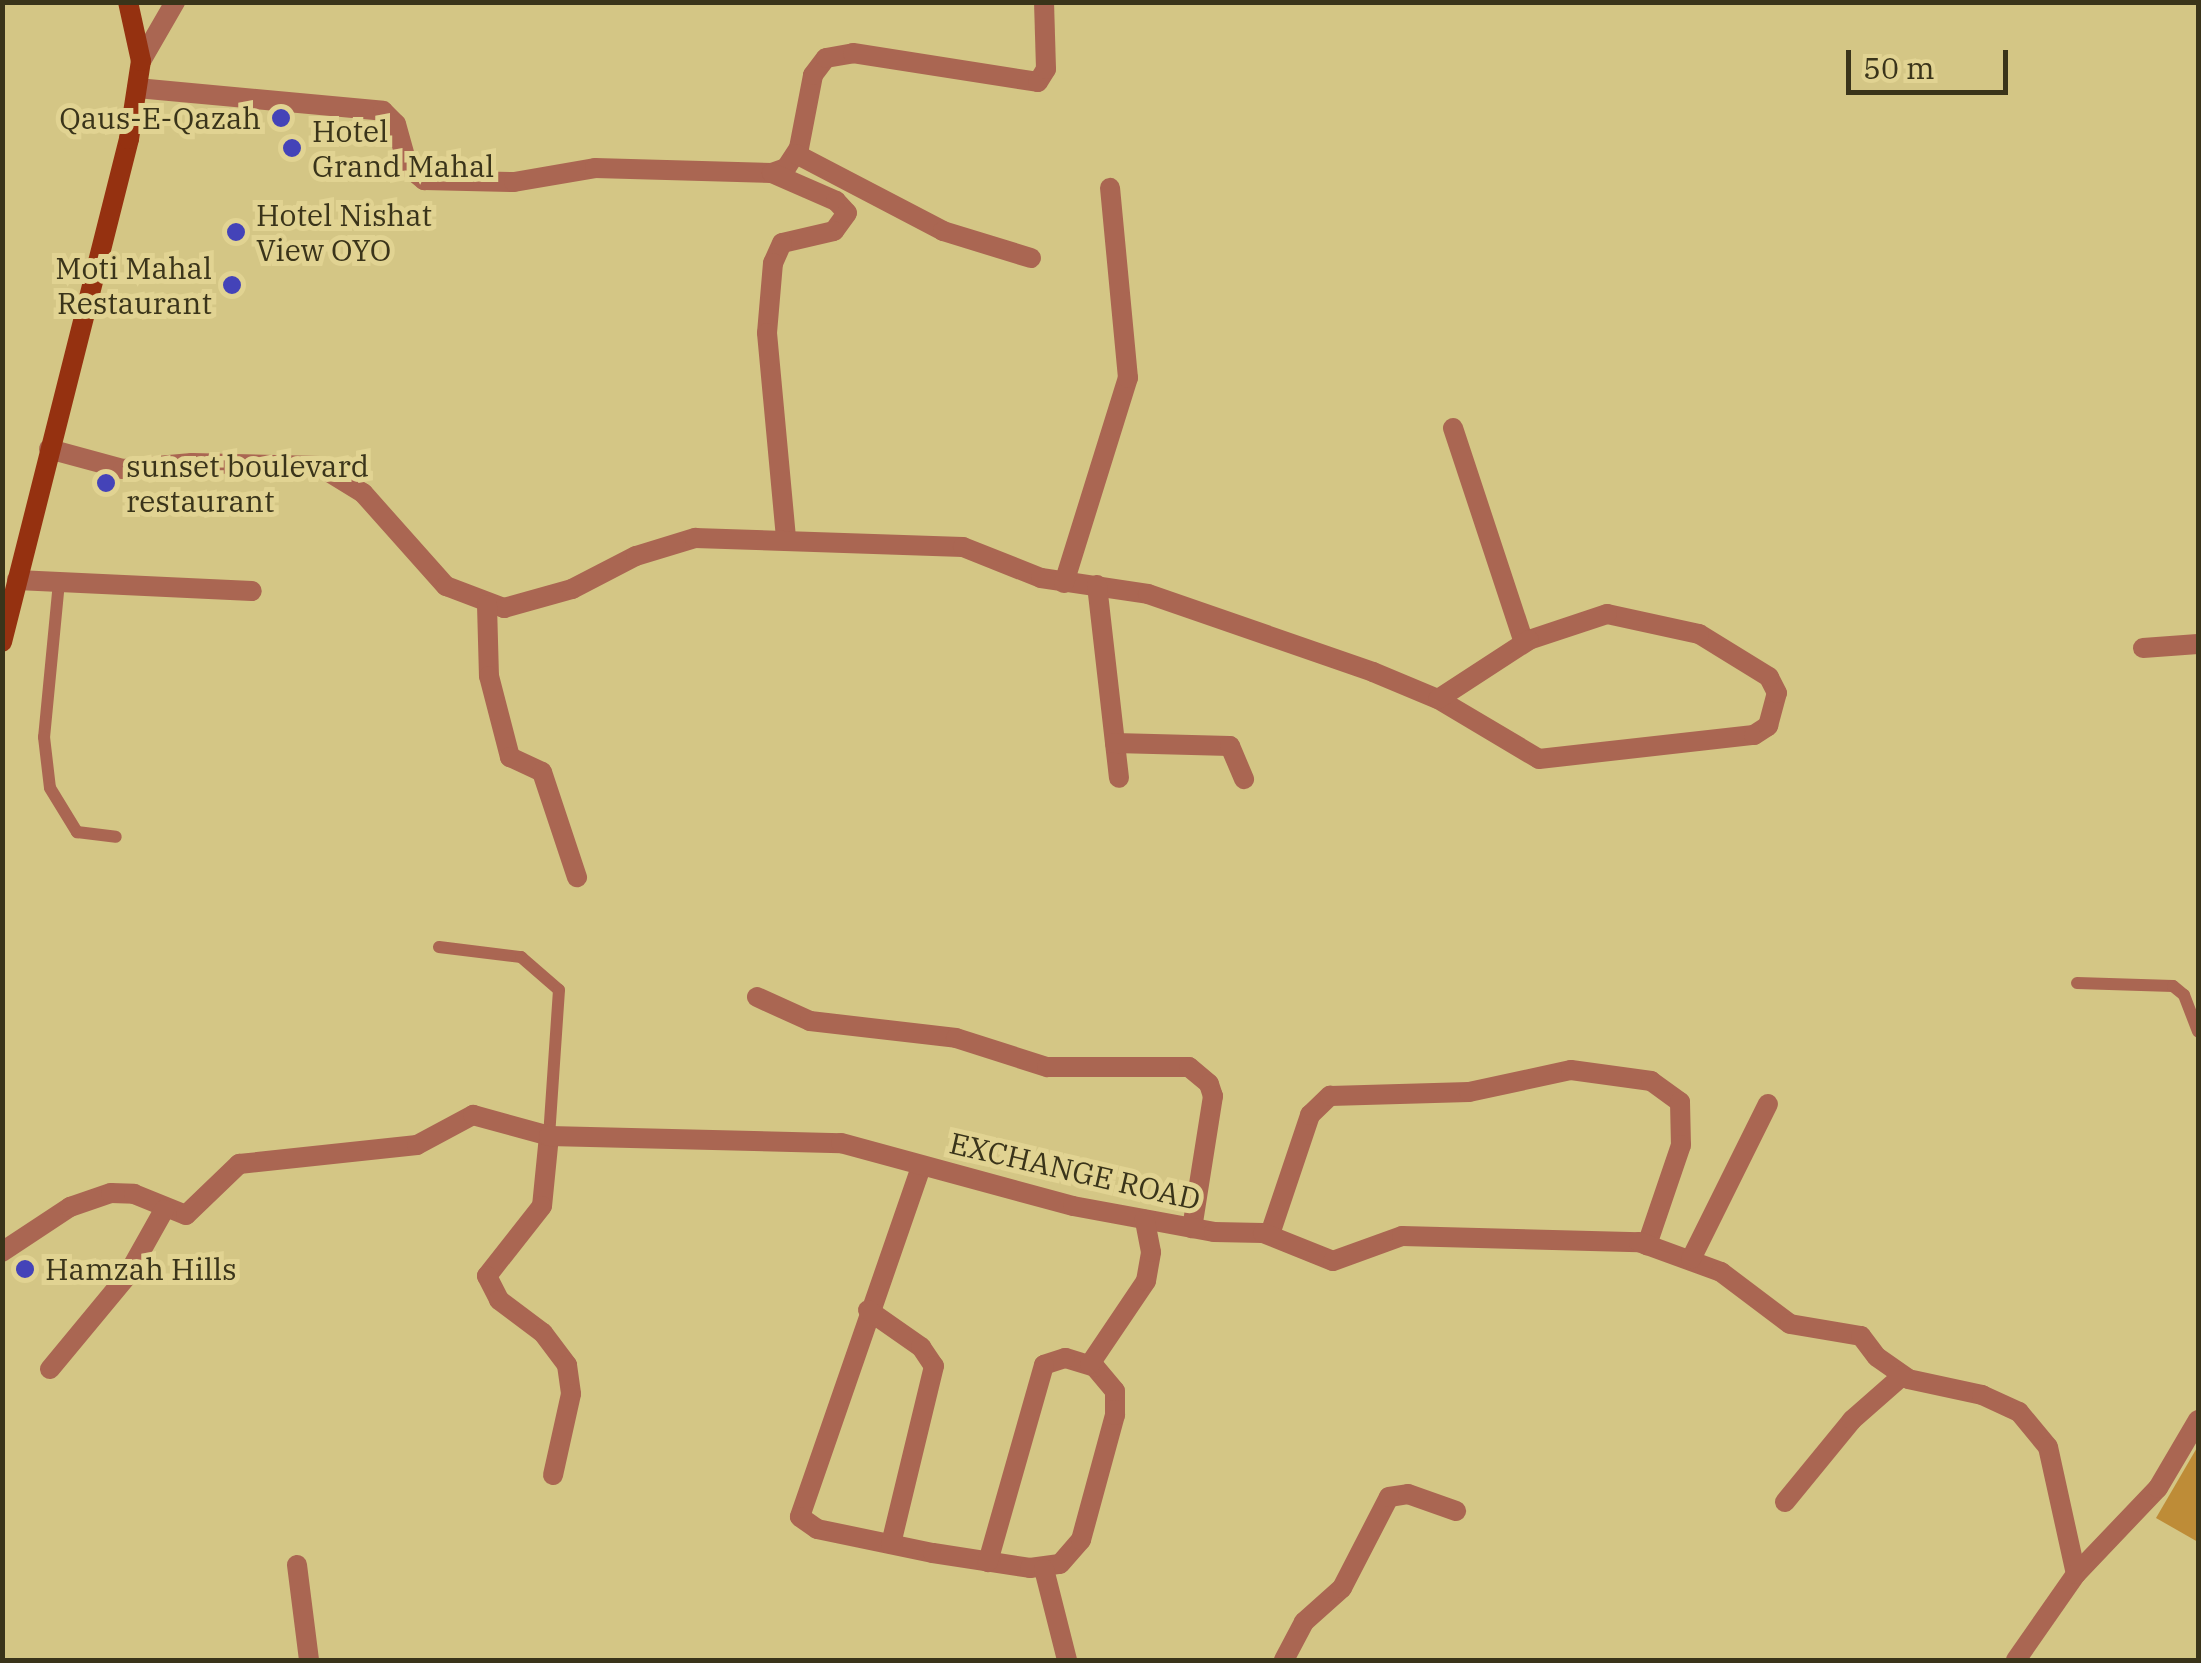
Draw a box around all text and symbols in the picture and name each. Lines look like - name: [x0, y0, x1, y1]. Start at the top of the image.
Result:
- scale bar: [1851, 30, 2014, 92]
- text: 50 m: [1863, 48, 1935, 87]
- place label: Qaus-E-Qazah: [59, 100, 261, 136]
- marker: Qaus-E-Qazah: [270, 107, 292, 129]
- place label: Hotel Grand Mahal: [312, 113, 494, 184]
- marker: Hotel Grand Mahal: [281, 137, 303, 159]
- place label: Hotel Nishat View OYO: [256, 197, 432, 268]
- marker: Hotel Nishat View OYO: [225, 221, 247, 243]
- place label: Moti Mahal Restaurant: [55, 250, 212, 320]
- marker: Moti Mahal Restaurant: [221, 274, 243, 296]
- place label: sunset boulevard restaurant: [126, 448, 369, 518]
- marker: sunset boulevard restaurant: [95, 472, 117, 494]
- street label: EXCHANGE ROAD: [946, 1125, 1204, 1217]
- place label: Hamzah Hills: [45, 1251, 237, 1287]
- marker: Hamzah Hills: [14, 1258, 36, 1280]

